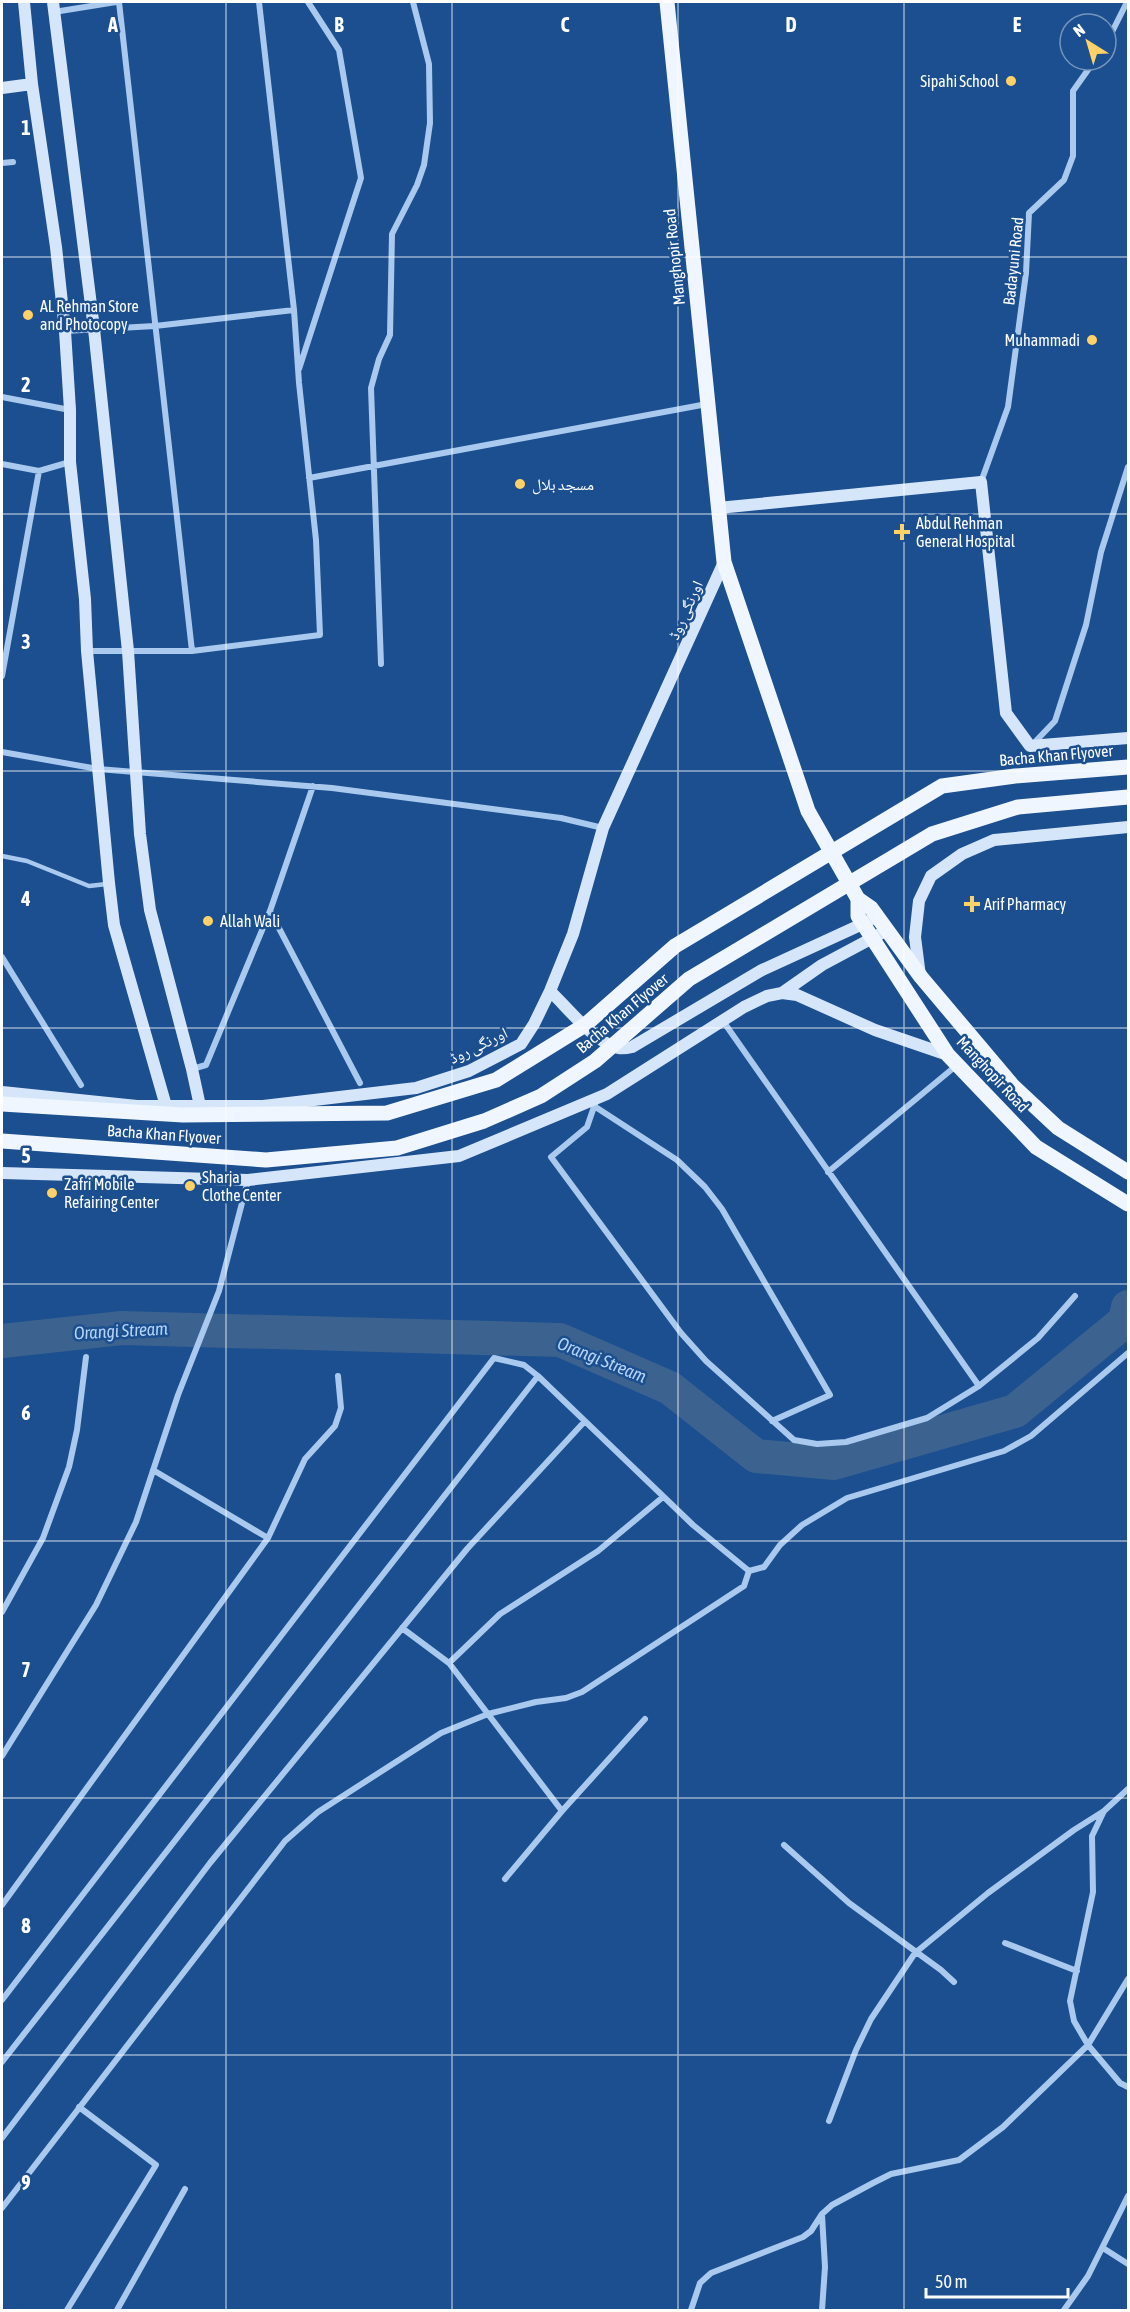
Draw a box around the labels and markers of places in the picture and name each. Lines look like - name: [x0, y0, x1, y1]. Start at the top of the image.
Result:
- place label: Sipahi School: [920, 72, 1000, 91]
- marker: Sipahi School: [1004, 74, 1018, 88]
- place label: AL Rehman Store and Photocopy: [40, 297, 139, 334]
- marker: AL Rehman Store and Photocopy: [21, 308, 35, 322]
- place label: Muhammadi: [1005, 331, 1080, 349]
- marker: Muhammadi: [1085, 333, 1099, 347]
- place label: مسجد بلال: [532, 475, 594, 495]
- marker: مسجد بلال: [513, 477, 527, 491]
- place label: Abdul Rehman General Hospital: [916, 514, 1016, 551]
- marker: Abdul Rehman General Hospital: [893, 523, 911, 541]
- place label: Arif Pharmacy: [984, 895, 1066, 914]
- marker: Arif Pharmacy: [965, 897, 979, 911]
- place label: Allah Wali: [220, 912, 280, 930]
- marker: Allah Wali: [201, 914, 215, 928]
- place label: Sharja Clothe Center: [202, 1168, 282, 1204]
- place label: Zafri Mobile Refairing Center: [64, 1175, 159, 1212]
- marker: Sharja Clothe Center: [183, 1179, 197, 1193]
- marker: Zafri Mobile Refairing Center: [45, 1186, 59, 1200]

